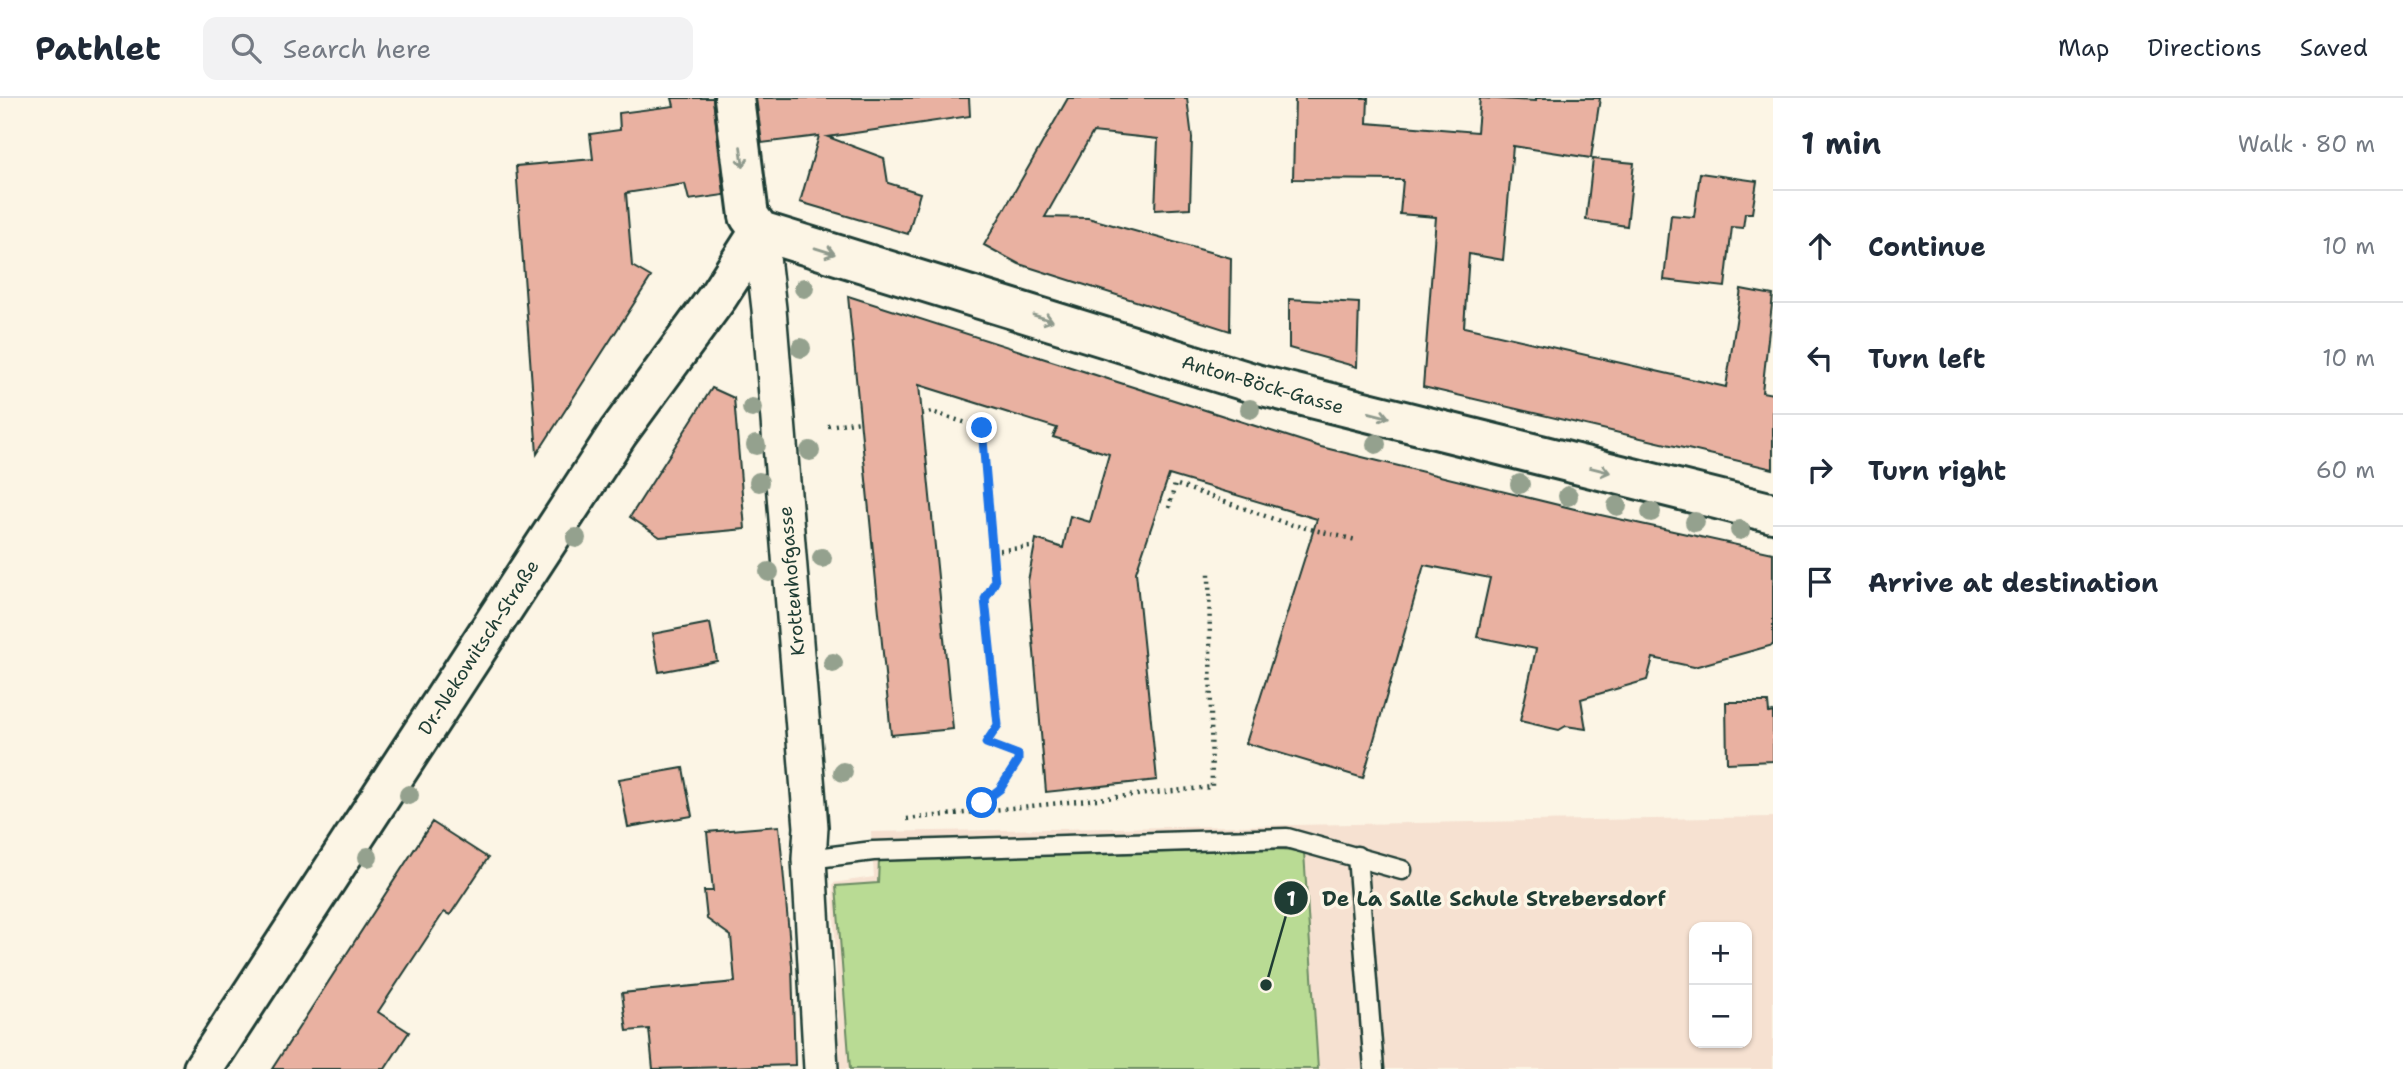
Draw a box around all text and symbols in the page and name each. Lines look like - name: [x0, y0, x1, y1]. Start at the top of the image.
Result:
- search box: [203, 17, 693, 80]
- text: Pathlet: [35, 26, 161, 71]
- icon: search: [227, 29, 265, 67]
- text: Search here: [283, 31, 431, 66]
- text: Map: [2058, 32, 2109, 64]
- text: Directions: [2147, 32, 2262, 64]
- text: Saved: [2300, 32, 2368, 64]
- text: 1 min: [1801, 123, 1881, 164]
- text: Walk · 80 m: [2238, 129, 2375, 159]
- one-way arrow: [735, 145, 748, 168]
- icon: ahead: [1801, 227, 1839, 265]
- text: Continue: [1868, 229, 1986, 264]
- text: 10 m: [2322, 231, 2375, 261]
- one-way arrow: [814, 245, 836, 258]
- one-way arrow: [1031, 313, 1053, 326]
- icon: left: [1801, 339, 1839, 377]
- text: Turn left: [1868, 341, 1985, 376]
- text: 10 m: [2322, 343, 2375, 373]
- street label: Anton-Böck-Gasse: [1179, 349, 1347, 420]
- one-way arrow: [1367, 409, 1390, 422]
- route end: [966, 412, 997, 443]
- icon: right: [1801, 451, 1839, 489]
- text: Turn right: [1868, 453, 2006, 488]
- text: 60 m: [2316, 455, 2375, 485]
- one-way arrow: [1588, 464, 1611, 477]
- street label: Krottenhofgasse: [772, 505, 810, 657]
- street label: Dr.-Nekowitsch-Straße: [412, 555, 545, 740]
- icon: arrive: [1801, 563, 1839, 601]
- text: Arrive at destination: [1868, 565, 2158, 600]
- route start: [966, 787, 997, 818]
- callout: De La Salle Schule Strebersdorf: [1273, 877, 1680, 919]
- text: 1: [1286, 885, 1296, 913]
- text: De La Salle Schule Strebersdorf: [1322, 885, 1666, 913]
- map controls: [1689, 922, 1752, 1048]
- button: +: [1689, 922, 1752, 985]
- button: −: [1689, 985, 1752, 1048]

